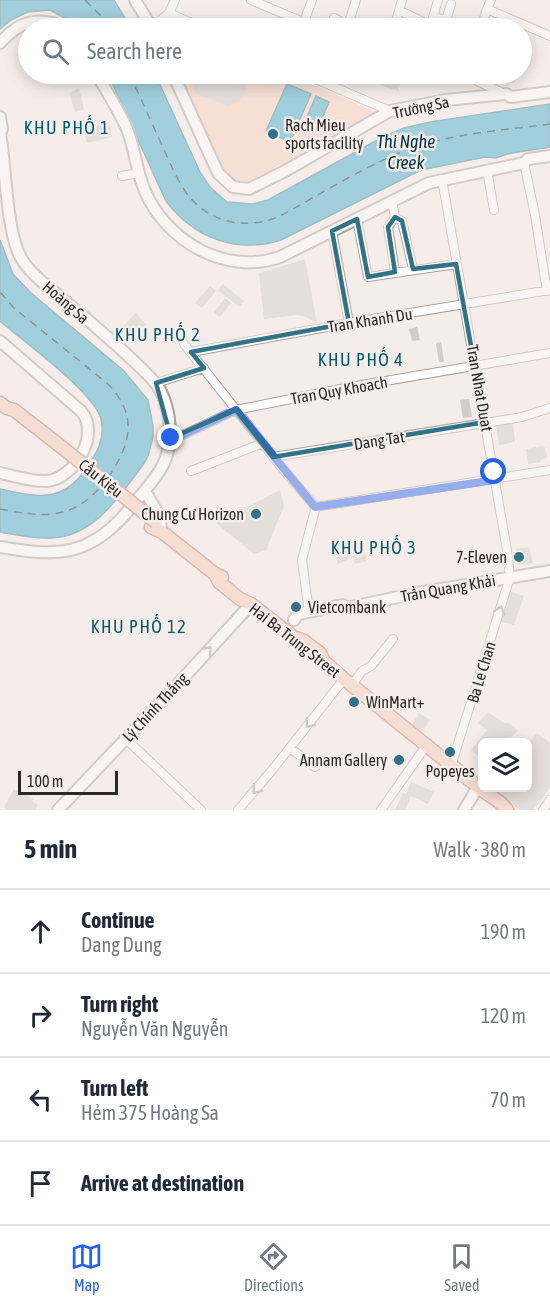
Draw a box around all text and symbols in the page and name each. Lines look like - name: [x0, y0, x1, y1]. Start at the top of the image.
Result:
- search box: [18, 18, 532, 84]
- icon: search: [39, 35, 72, 68]
- text: Search here: [87, 38, 182, 64]
- street label: Trường Sa: [391, 92, 451, 123]
- district label: KHU PHỐ 1: [24, 115, 110, 138]
- place label: Rach Mieu sports facility: [285, 116, 364, 153]
- marker: Rach Mieu sports facility: [266, 127, 280, 141]
- water label: Thi Nghe Creek: [377, 131, 435, 173]
- street label: Hoàng Sa: [39, 277, 93, 328]
- street label: Tran Khanh Du: [326, 304, 414, 336]
- district label: KHU PHỐ 2: [115, 322, 201, 345]
- street label: Tran Nhat Duat: [463, 343, 497, 433]
- district label: KHU PHỐ 4: [318, 347, 404, 370]
- street label: Tran Quy Khoach: [289, 373, 389, 408]
- route end: [157, 424, 183, 450]
- street label: Dang Tat: [352, 427, 406, 454]
- street label: Cầu Kiệu: [75, 454, 127, 501]
- route start: [480, 458, 506, 484]
- place label: Chung Cư Horizon: [141, 505, 244, 524]
- marker: Chung Cư Horizon: [249, 507, 263, 521]
- district label: KHU PHỐ 3: [331, 535, 417, 558]
- place label: 7-Eleven: [456, 548, 507, 566]
- marker: 7-Eleven: [512, 550, 526, 564]
- street label: Trần Quang Khải: [399, 570, 497, 606]
- place label: Vietcombank: [308, 598, 386, 616]
- street label: Hai Ba Trung Street: [245, 599, 344, 682]
- marker: Vietcombank: [289, 600, 303, 614]
- one-way arrow: [493, 605, 505, 616]
- district label: KHU PHỐ 12: [91, 614, 187, 637]
- street label: Ba Le Chan: [463, 639, 499, 705]
- one-way arrow: [201, 646, 212, 656]
- street label: Lý Chính Thắng: [119, 669, 192, 746]
- place label: WinMart+: [366, 693, 425, 711]
- marker: WinMart+: [347, 695, 361, 709]
- one-way arrow: [305, 718, 316, 729]
- map controls: [478, 738, 532, 792]
- button: layers: [478, 738, 532, 792]
- marker: Popeyes: [443, 745, 457, 759]
- place label: Annam Gallery: [300, 751, 387, 770]
- marker: Annam Gallery: [392, 753, 406, 767]
- place label: Popeyes: [425, 762, 475, 781]
- scale bar: [18, 768, 118, 796]
- text: 100 m: [27, 772, 63, 790]
- one-way arrow: [252, 783, 263, 794]
- text: 5 min: [24, 834, 77, 864]
- text: Walk · 380 m: [434, 838, 526, 861]
- text: Continue: [81, 907, 155, 933]
- icon: ahead: [24, 915, 57, 948]
- text: 190 m: [481, 920, 526, 943]
- text: Dang Dung: [81, 933, 162, 956]
- text: Turn right: [81, 991, 158, 1017]
- icon: right: [24, 999, 57, 1032]
- text: 120 m: [481, 1004, 526, 1027]
- text: Nguyễn Văn Nguyễn: [81, 1017, 228, 1040]
- text: Turn left: [81, 1075, 148, 1101]
- icon: left: [24, 1083, 57, 1116]
- text: 70 m: [490, 1088, 526, 1111]
- text: Hẻm 375 Hoàng Sa: [81, 1101, 219, 1124]
- icon: arrive: [24, 1167, 57, 1200]
- text: Arrive at destination: [81, 1170, 244, 1196]
- tab: Map: [70, 1240, 103, 1294]
- tab: Directions: [244, 1240, 304, 1294]
- tab: Saved: [444, 1240, 480, 1294]

